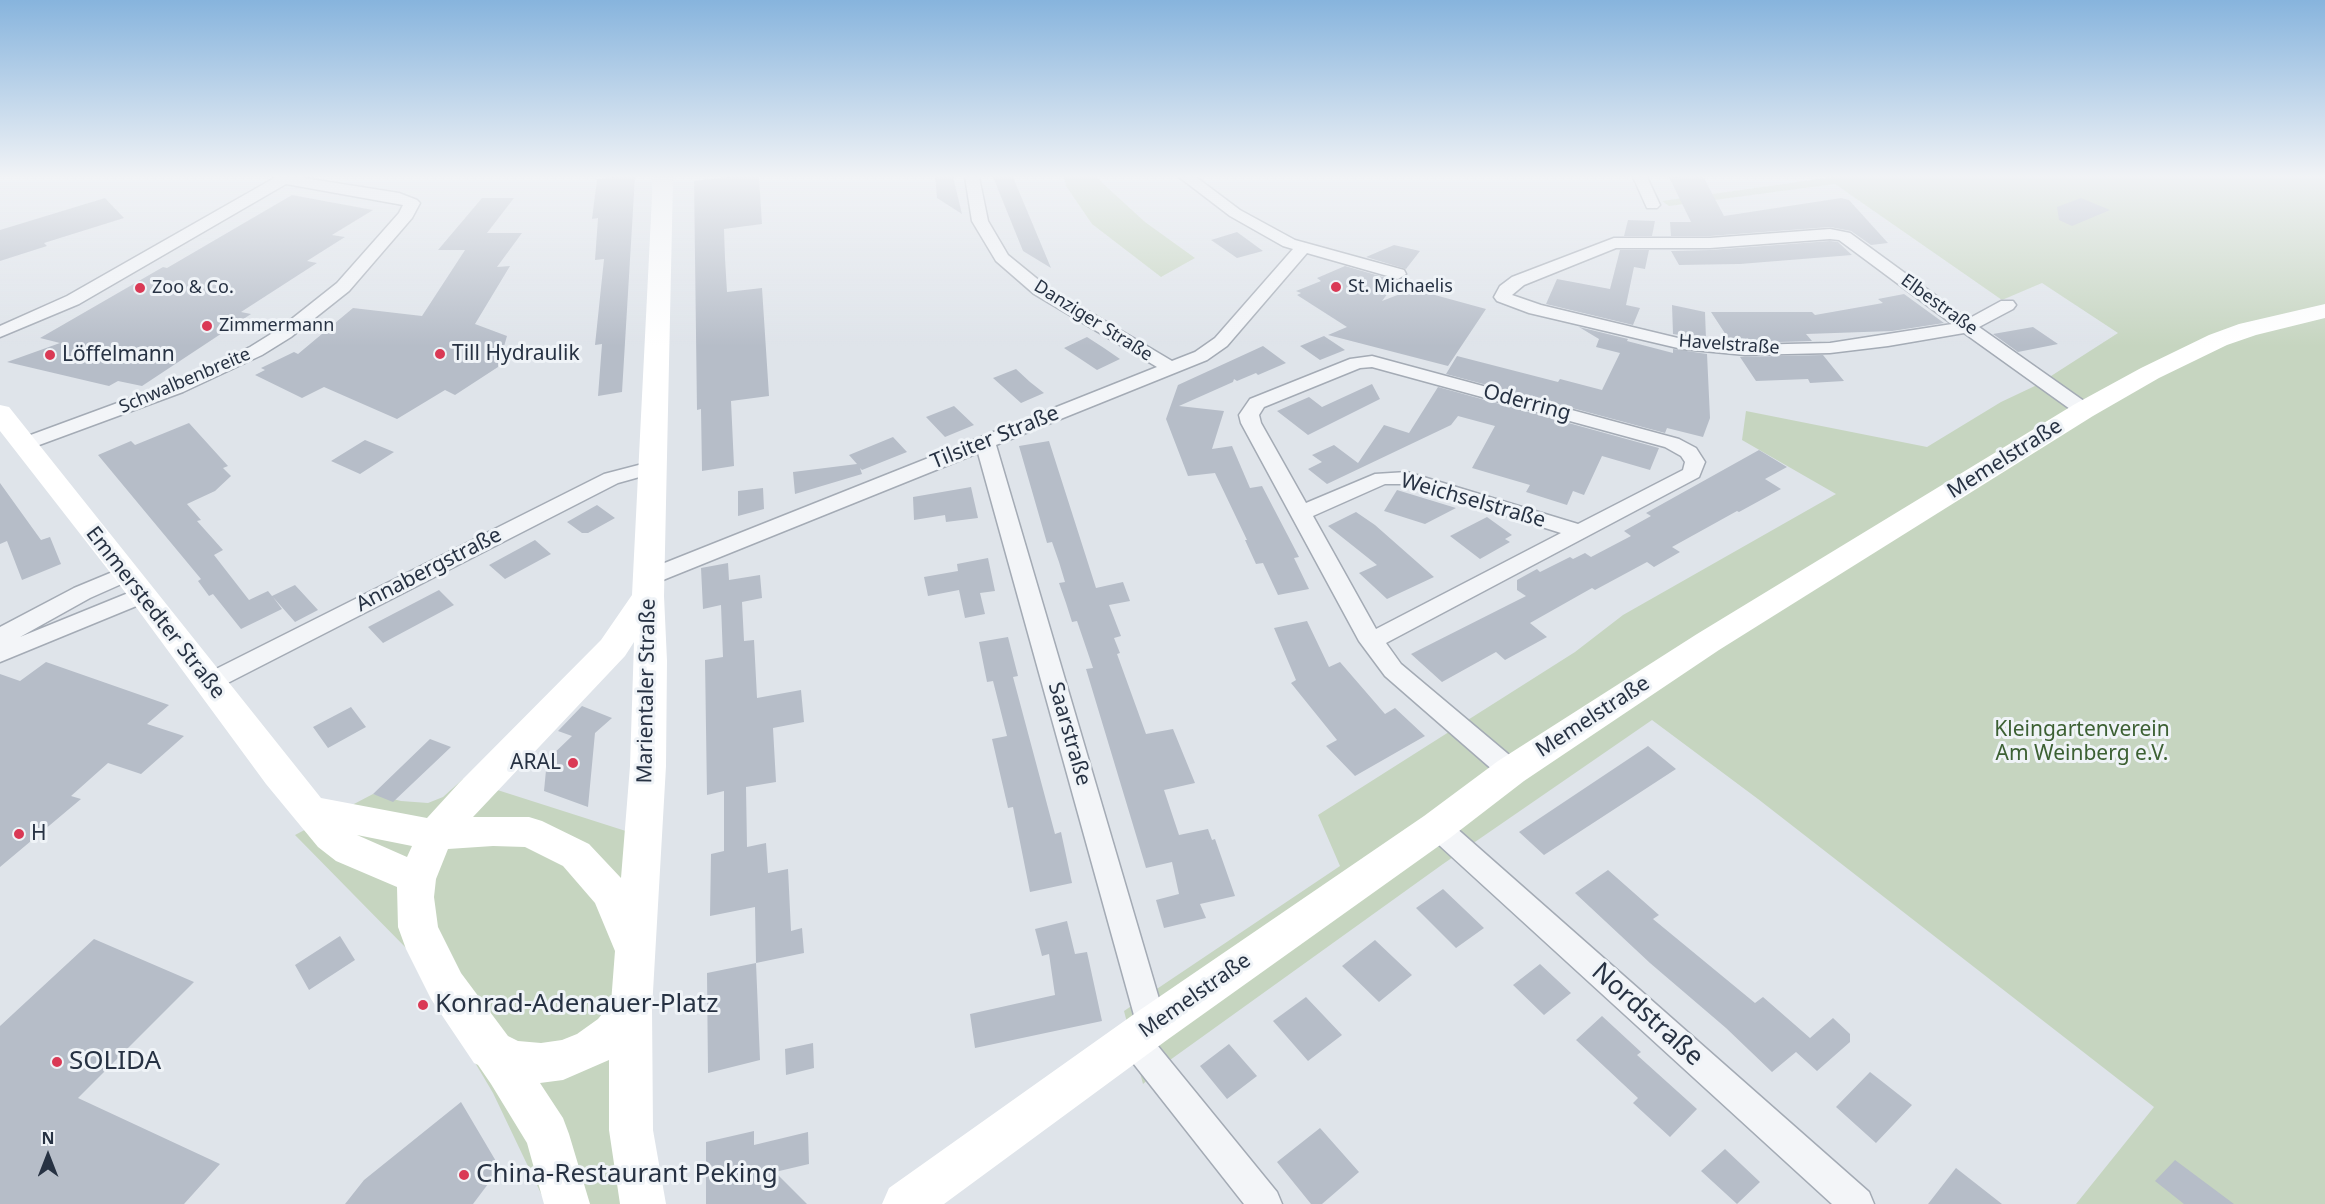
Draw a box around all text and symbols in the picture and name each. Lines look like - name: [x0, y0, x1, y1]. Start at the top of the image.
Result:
- street label: Elbestraße: [1896, 270, 1982, 340]
- street label: Danziger Straße: [1030, 276, 1156, 366]
- place label: St. Michaelis: [1348, 276, 1453, 298]
- place label: Zoo & Co.: [152, 277, 234, 299]
- marker: St. Michaelis: [1329, 280, 1343, 294]
- marker: Zoo & Co.: [133, 281, 147, 295]
- place label: Zimmermann: [219, 315, 334, 337]
- marker: Zimmermann: [200, 319, 214, 333]
- street label: Havelstraße: [1678, 331, 1780, 359]
- place label: Till Hydraulik: [452, 341, 580, 367]
- place label: Löffelmann: [62, 342, 175, 368]
- street label: Schwalbenbreite: [116, 344, 254, 418]
- marker: Till Hydraulik: [433, 347, 447, 361]
- marker: Löffelmann: [43, 348, 57, 362]
- street label: Oderring: [1480, 379, 1574, 427]
- street label: Tilsiter Straße: [927, 401, 1063, 475]
- street label: Memelstraße: [1943, 414, 2067, 504]
- street label: Weichselstraße: [1398, 468, 1548, 534]
- street label: Emmerstedter Straße: [80, 522, 230, 704]
- street label: Annabergstraße: [352, 522, 506, 618]
- street label: Marientaler Straße: [633, 598, 661, 784]
- street label: Memelstraße: [1531, 671, 1655, 763]
- street label: Saarstraße: [1042, 679, 1096, 789]
- park label: Kleingartenverein Am Weinberg e.V.: [1994, 717, 2170, 767]
- place label: ARAL: [510, 750, 561, 776]
- marker: ARAL: [566, 756, 580, 770]
- place label: H: [31, 821, 47, 847]
- marker: H: [12, 827, 26, 841]
- street label: Memelstraße: [1134, 948, 1256, 1044]
- street label: Nordstraße: [1585, 957, 1709, 1073]
- place label: Konrad-Adenauer-Platz: [435, 989, 718, 1021]
- marker: Konrad-Adenauer-Platz: [416, 998, 430, 1012]
- place label: SOLIDA: [69, 1046, 161, 1078]
- marker: SOLIDA: [50, 1055, 64, 1069]
- north arrow: [18, 1126, 78, 1186]
- text: N: [41, 1127, 55, 1149]
- place label: China-Restaurant Peking: [476, 1159, 778, 1191]
- marker: China-Restaurant Peking: [457, 1168, 471, 1182]

